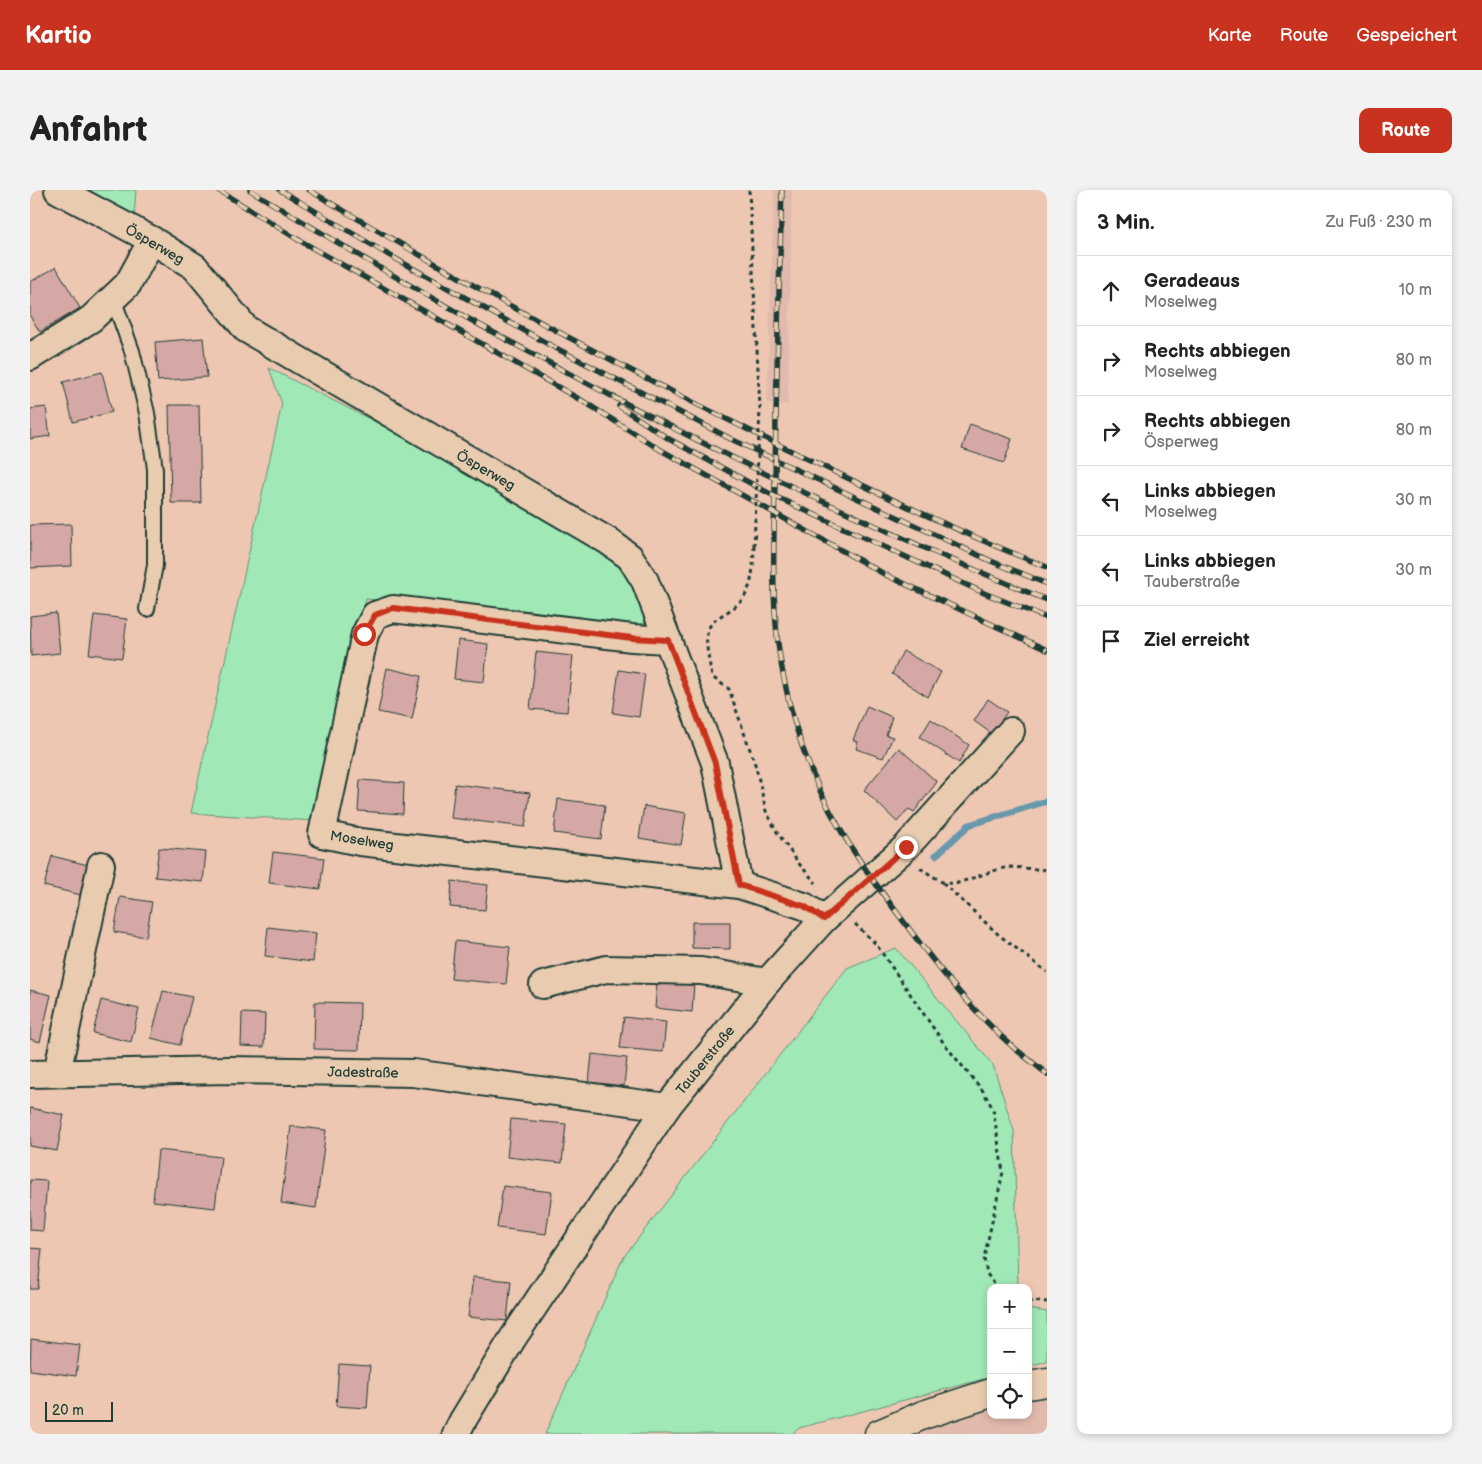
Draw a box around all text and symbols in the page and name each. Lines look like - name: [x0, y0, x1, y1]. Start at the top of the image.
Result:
- text: Kartio: [25, 21, 92, 50]
- text: Karte: [1208, 25, 1252, 46]
- text: Route: [1280, 25, 1328, 46]
- text: Gespeichert: [1356, 25, 1457, 46]
- button: Route: [1359, 108, 1452, 153]
- text: Anfahrt: [30, 109, 148, 152]
- text: 3 Min.: [1097, 210, 1155, 235]
- text: Zu Fuß · 230 m: [1326, 213, 1432, 232]
- street label: Ösperweg: [122, 220, 188, 268]
- text: Geradeaus: [1144, 270, 1240, 293]
- icon: ahead: [1097, 277, 1125, 305]
- text: 10 m: [1399, 281, 1432, 300]
- text: Moselweg: [1144, 293, 1217, 312]
- text: Rechts abbiegen: [1144, 340, 1291, 363]
- icon: right: [1097, 347, 1125, 375]
- text: 80 m: [1396, 351, 1432, 370]
- text: Moselweg: [1144, 363, 1217, 382]
- text: Rechts abbiegen: [1144, 410, 1291, 433]
- icon: right: [1097, 417, 1125, 445]
- text: 80 m: [1396, 421, 1432, 440]
- text: Ösperweg: [1144, 433, 1219, 452]
- street label: Ösperweg: [453, 446, 519, 494]
- text: Links abbiegen: [1144, 480, 1276, 503]
- icon: left: [1097, 487, 1125, 515]
- text: 30 m: [1395, 491, 1432, 510]
- text: Moselweg: [1144, 503, 1217, 522]
- text: Links abbiegen: [1144, 550, 1276, 573]
- icon: left: [1097, 557, 1125, 585]
- text: 30 m: [1395, 561, 1432, 580]
- text: Tauberstraße: [1144, 573, 1240, 592]
- route start: [353, 623, 376, 646]
- icon: arrive: [1097, 627, 1125, 655]
- text: Ziel erreicht: [1144, 629, 1250, 652]
- street label: Moselweg: [329, 827, 395, 854]
- route end: [895, 836, 918, 859]
- street label: Tauberstraße: [672, 1022, 738, 1098]
- street label: Jadestraße: [327, 1063, 399, 1082]
- map controls: [987, 1284, 1032, 1419]
- button: +: [987, 1284, 1032, 1329]
- button: −: [987, 1329, 1032, 1374]
- button: locate: [987, 1374, 1032, 1419]
- scale bar: [45, 1399, 112, 1422]
- text: 20 m: [52, 1402, 84, 1419]

